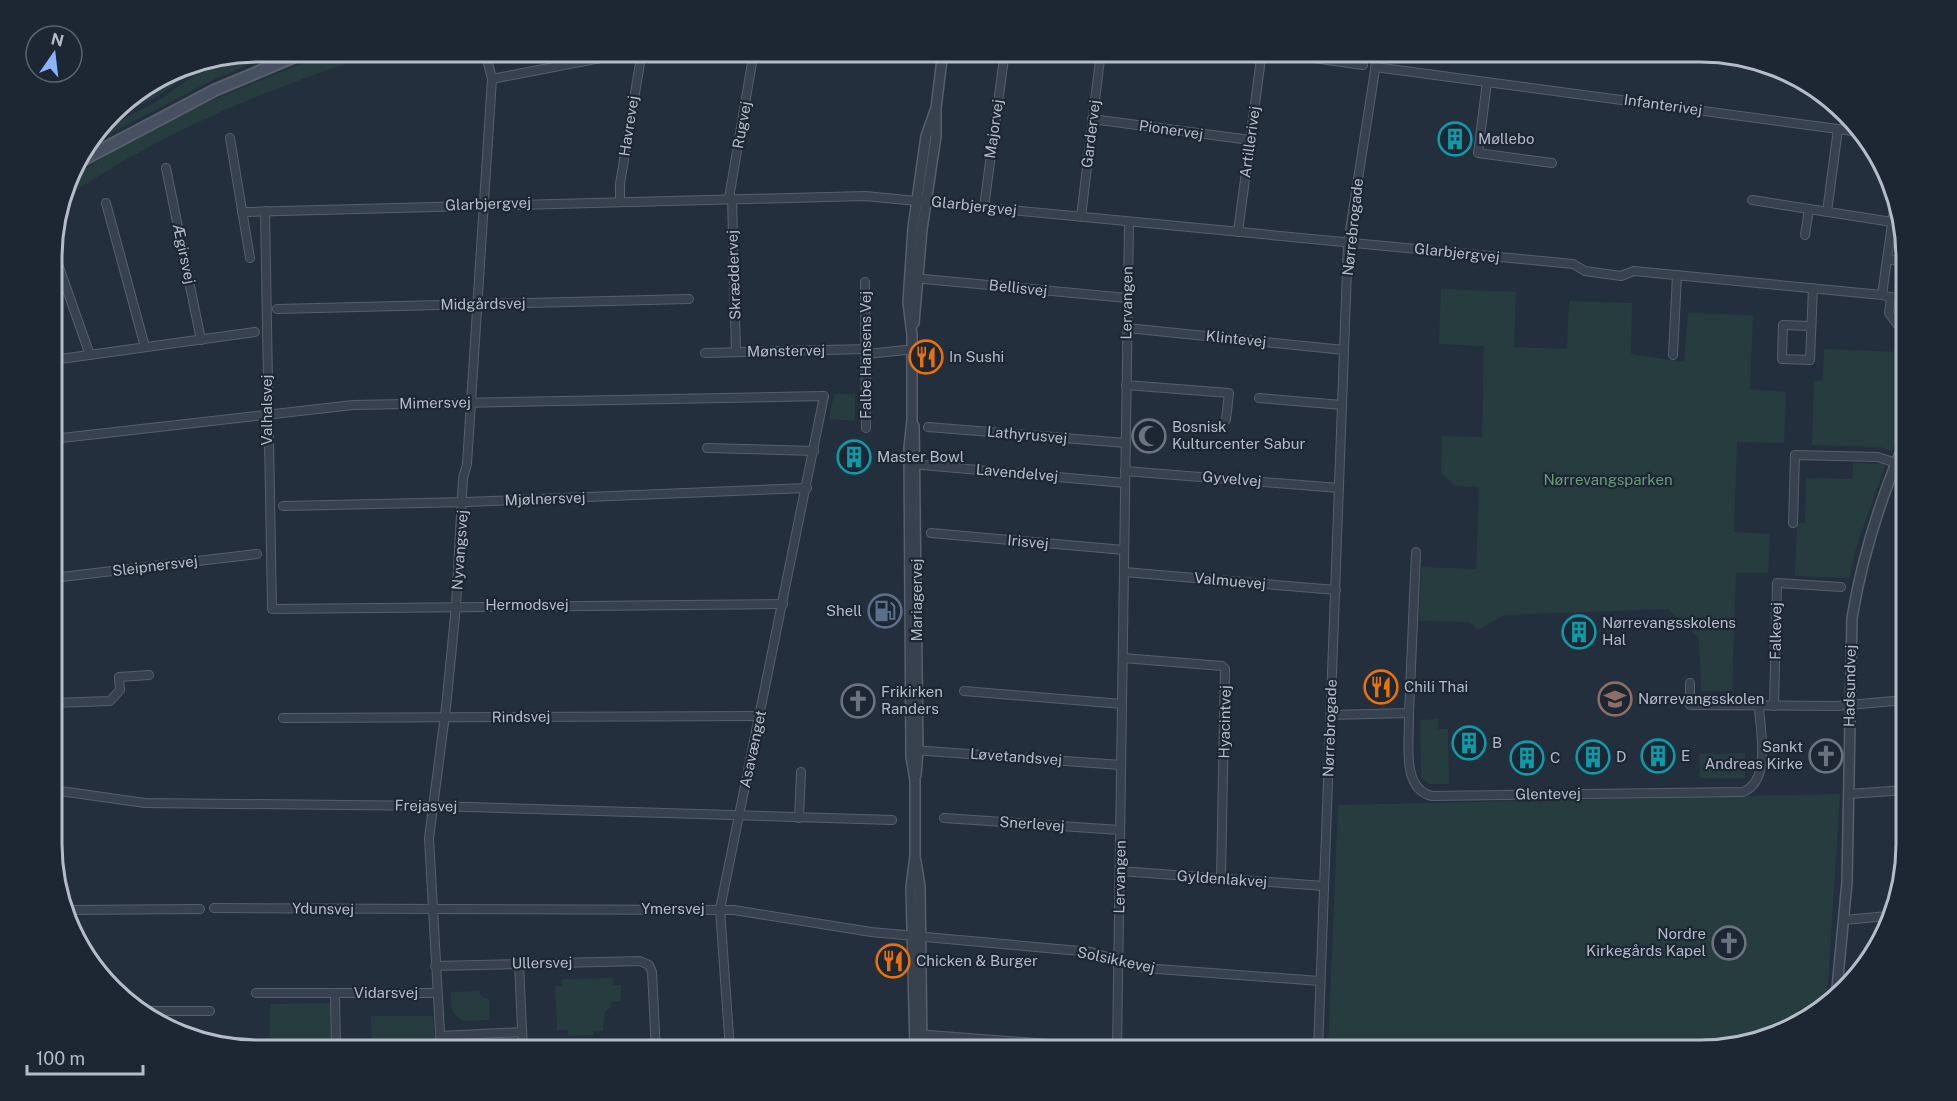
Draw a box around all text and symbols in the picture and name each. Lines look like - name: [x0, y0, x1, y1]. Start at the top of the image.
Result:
- north arrow: [24, 24, 84, 84]
- text: N: [49, 29, 66, 51]
- street label: Infanterivej: [1623, 91, 1703, 118]
- street label: Havrevej: [615, 94, 642, 157]
- street label: Majorvej: [981, 98, 1006, 160]
- street label: Gardervej: [1078, 99, 1103, 169]
- street label: Rugvej: [729, 100, 754, 150]
- street label: Artillerivej: [1236, 105, 1263, 179]
- street label: Pionervej: [1138, 117, 1204, 142]
- building icon: Møllebo: [1437, 121, 1473, 157]
- place label: Møllebo: [1478, 130, 1534, 147]
- street label: Nørrebrogade: [1339, 177, 1366, 277]
- street label: Glarbjergvej: [930, 193, 1018, 218]
- street label: Glarbjergvej: [445, 194, 531, 213]
- street label: Ægirsvej: [170, 222, 199, 285]
- street label: Skræddervej: [723, 230, 744, 320]
- street label: Glarbjergvej: [1413, 240, 1501, 265]
- street label: Lervangen: [1117, 266, 1136, 340]
- street label: Bellisvej: [988, 276, 1048, 299]
- street label: Falbe Hansens Vej: [857, 291, 874, 419]
- street label: Midgårdsvej: [440, 294, 526, 313]
- street label: Klintevej: [1205, 327, 1267, 350]
- restaurant icon: In Sushi: [908, 339, 944, 375]
- street label: Mønstervej: [747, 341, 825, 360]
- place label: In Sushi: [949, 348, 1004, 365]
- street label: Valhalsvej: [258, 375, 275, 445]
- street label: Mimersvej: [399, 393, 471, 412]
- mosque icon: Bosnisk Kulturcenter Sabur: [1131, 418, 1167, 454]
- place label: Bosnisk Kulturcenter Sabur: [1172, 418, 1305, 452]
- street label: Lathyrusvej: [986, 423, 1068, 446]
- building icon: Master Bowl: [836, 439, 872, 475]
- place label: Master Bowl: [877, 448, 964, 465]
- street label: Lavendelvej: [975, 460, 1059, 485]
- street label: Gyvelvej: [1202, 467, 1262, 490]
- park label: Nørrevangsparken: [1543, 471, 1673, 488]
- street label: Mjølnersvej: [504, 489, 586, 508]
- street label: Nyvangsvej: [448, 509, 471, 591]
- street label: Irisvej: [1007, 531, 1049, 552]
- street label: Sleipnersvej: [111, 552, 199, 579]
- street label: Mariagervej: [908, 559, 925, 641]
- street label: Valmuevej: [1193, 569, 1267, 592]
- fuel station icon: Shell: [867, 593, 903, 629]
- street label: Hermodsvej: [485, 596, 569, 613]
- place label: Shell: [826, 602, 862, 619]
- street label: Falkevej: [1766, 602, 1785, 660]
- building icon: Nørrevangsskolens Hal: [1561, 614, 1597, 650]
- place label: Nørrevangsskolens Hal: [1602, 614, 1736, 648]
- street label: Hadsundvej: [1840, 645, 1859, 727]
- restaurant icon: Chili Thai: [1363, 669, 1399, 705]
- place label: Chili Thai: [1404, 678, 1468, 695]
- street label: Nørrebrogade: [1319, 679, 1340, 777]
- school or university icon: Nørrevangsskolen: [1597, 681, 1633, 717]
- church icon: Frikirken Randers: [840, 683, 876, 719]
- place label: Frikirken Randers: [881, 683, 943, 717]
- street label: Hyacintvej: [1215, 685, 1234, 759]
- place label: Nørrevangsskolen: [1638, 690, 1764, 707]
- street label: Rindsvej: [491, 707, 551, 726]
- street label: Asavænget: [736, 708, 769, 789]
- building icon: B: [1451, 725, 1487, 761]
- place label: B: [1492, 734, 1502, 751]
- building icon: E: [1640, 738, 1676, 774]
- place label: Sankt Andreas Kirke: [1705, 738, 1803, 772]
- church icon: Sankt Andreas Kirke: [1808, 738, 1844, 774]
- building icon: D: [1575, 739, 1611, 775]
- building icon: C: [1509, 740, 1545, 776]
- street label: Løvetandsvej: [970, 745, 1063, 768]
- place label: E: [1681, 747, 1690, 764]
- place label: D: [1616, 748, 1626, 765]
- place label: C: [1550, 749, 1560, 766]
- street label: Glentevej: [1515, 784, 1581, 803]
- street label: Frejasvej: [394, 796, 458, 815]
- street label: Snerlevej: [999, 813, 1065, 834]
- street label: Lervangen: [1110, 840, 1129, 914]
- street label: Gyldenlakvej: [1176, 867, 1268, 890]
- street label: Ydunsvej: [292, 899, 354, 918]
- street label: Ymersvej: [641, 900, 705, 917]
- place label: Nordre Kirkegårds Kapel: [1586, 925, 1706, 959]
- church icon: Nordre Kirkegårds Kapel: [1711, 925, 1747, 961]
- restaurant icon: Chicken & Burger: [875, 943, 911, 979]
- street label: Solsikkevej: [1076, 943, 1156, 976]
- place label: Chicken & Burger: [916, 952, 1038, 969]
- street label: Ullersvej: [511, 953, 573, 972]
- street label: Vidarsvej: [354, 984, 418, 1001]
- scale bar: [27, 1038, 142, 1076]
- text: 100 m: [36, 1048, 85, 1069]

